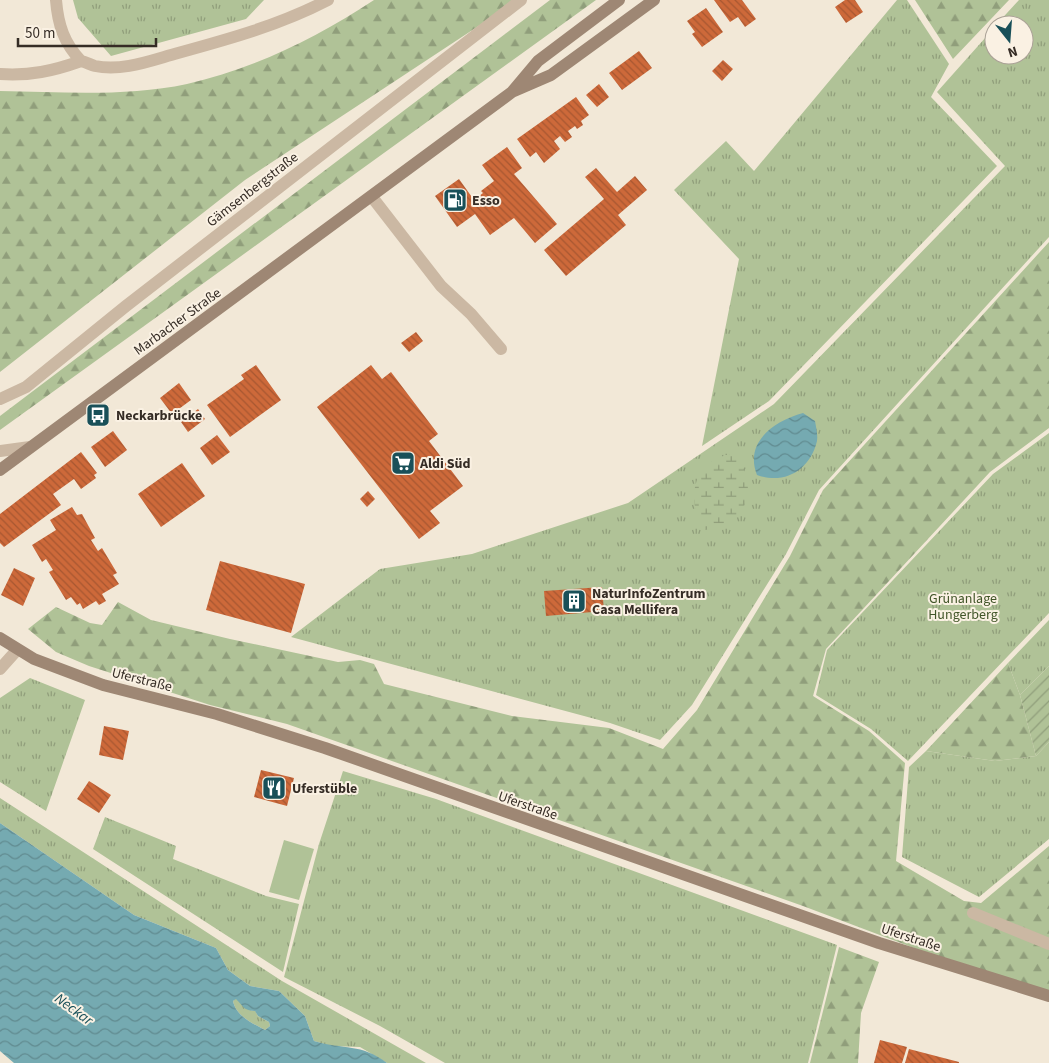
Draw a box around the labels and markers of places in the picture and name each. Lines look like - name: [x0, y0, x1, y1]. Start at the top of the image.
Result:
- fuel station icon: Esso: [442, 187, 468, 213]
- place label: Esso: [472, 191, 500, 211]
- bus stop icon: Neckarbrücke: [85, 402, 111, 428]
- place label: Neckarbrücke: [116, 406, 202, 426]
- supermarket icon: Aldi Süd: [390, 450, 416, 476]
- place label: Aldi Süd: [419, 454, 470, 474]
- place label: NaturInfoZentrum Casa Mellifera: [592, 584, 705, 620]
- building icon: NaturInfoZentrum Casa Mellifera: [561, 588, 587, 614]
- restaurant icon: Uferstüble: [261, 775, 287, 801]
- place label: Uferstüble: [292, 779, 357, 799]

